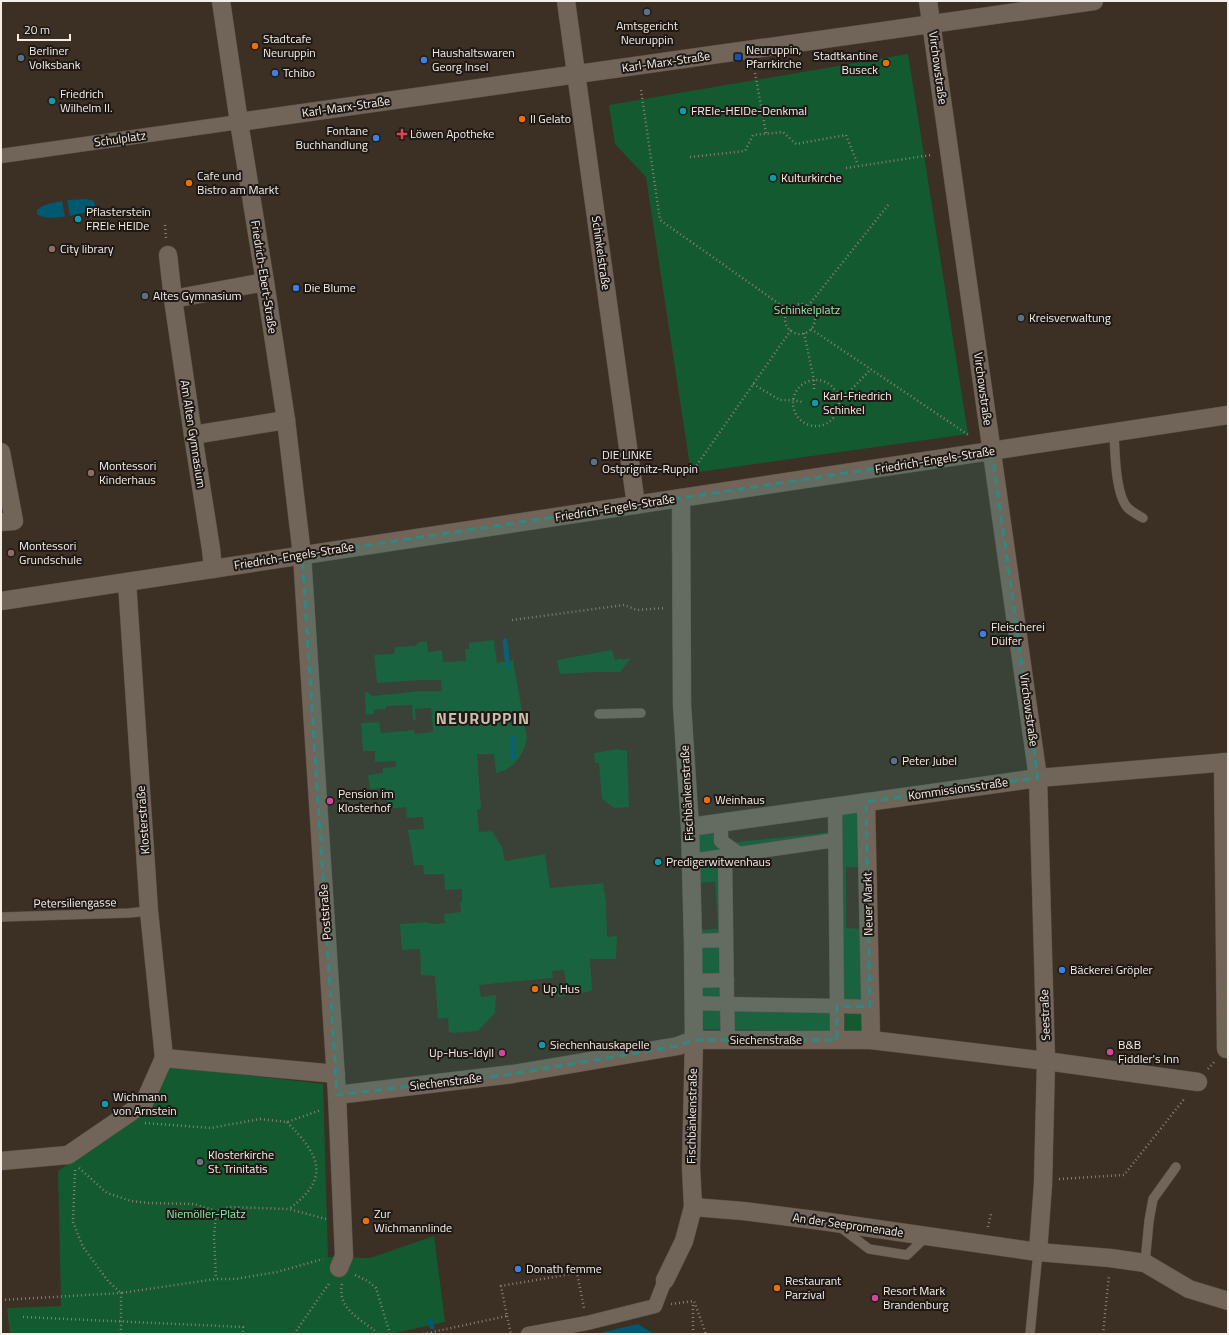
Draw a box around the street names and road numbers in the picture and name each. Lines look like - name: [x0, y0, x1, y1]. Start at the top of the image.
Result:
- street label: Virchowstraße: [924, 30, 953, 106]
- street label: Karl-Marx-Straße: [621, 46, 711, 77]
- street label: Karl-Marx-Straße: [301, 91, 391, 122]
- street label: Schulplatz: [93, 125, 147, 152]
- street label: Schinkelstraße: [587, 215, 616, 291]
- street label: Friedrich-Ebert-Straße: [246, 219, 283, 335]
- street label: Virchowstraße: [969, 351, 998, 427]
- street label: Am Alten Gymnasium: [176, 378, 211, 489]
- street label: Friedrich-Engels-Straße: [874, 441, 996, 478]
- street label: Friedrich-Engels-Straße: [554, 489, 676, 526]
- street label: Friedrich-Engels-Straße: [233, 537, 355, 574]
- street label: Virchowstraße: [1015, 672, 1044, 748]
- street label: Fischbänkenstraße: [675, 745, 698, 841]
- street label: Kommissionsstraße: [907, 772, 1009, 805]
- street label: Klosterstraße: [131, 785, 154, 855]
- street label: Neuer Markt: [857, 871, 878, 936]
- street label: Poststraße: [313, 883, 336, 941]
- street label: Petersiliengasse: [33, 892, 117, 913]
- street label: Seestraße: [1034, 989, 1055, 1041]
- street label: Siechenstraße: [730, 1030, 802, 1049]
- street label: Siechenstraße: [409, 1068, 483, 1095]
- street label: Fischbänkenstraße: [681, 1068, 702, 1164]
- street label: An der Seepromenade: [791, 1207, 905, 1242]

